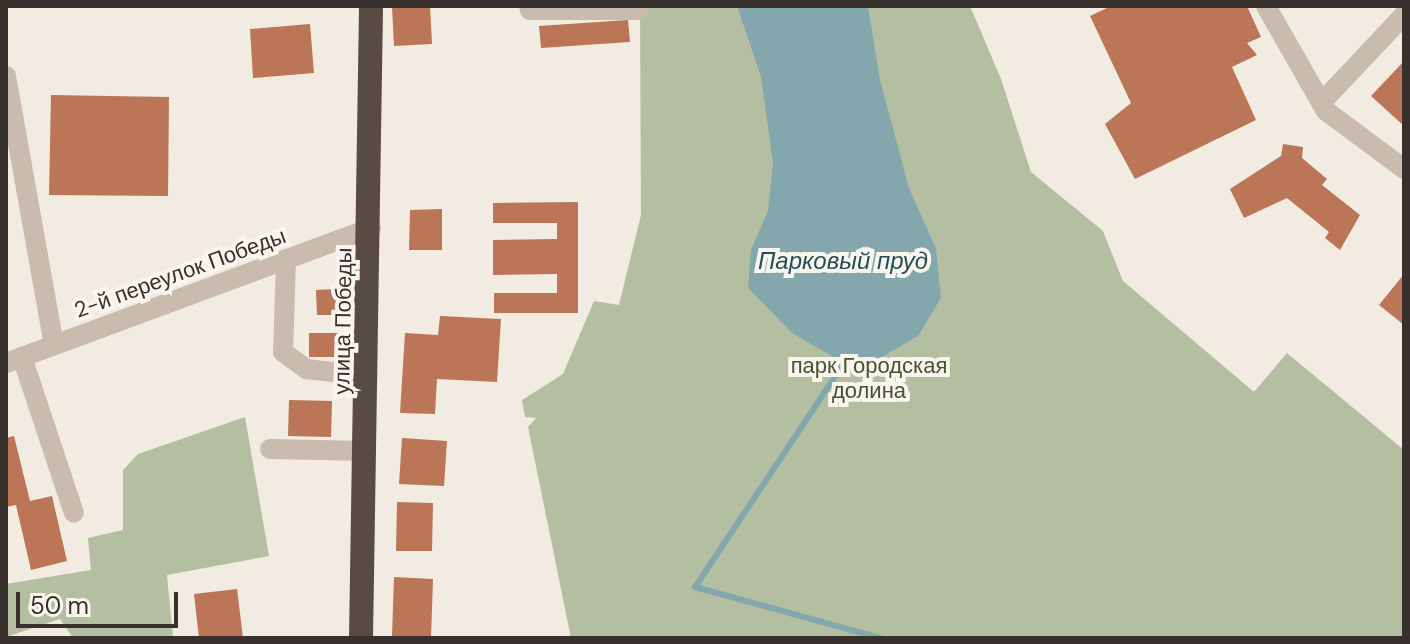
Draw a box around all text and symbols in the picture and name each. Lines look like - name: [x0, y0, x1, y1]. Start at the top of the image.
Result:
- street label: 2-й переулок Победы: [71, 222, 289, 324]
- street label: улица Победы: [329, 247, 357, 395]
- water label: Парковый пруд: [758, 247, 928, 275]
- park label: парк Городская долина: [791, 352, 947, 404]
- scale bar: [20, 576, 182, 626]
- text: 50 m: [30, 590, 89, 621]

